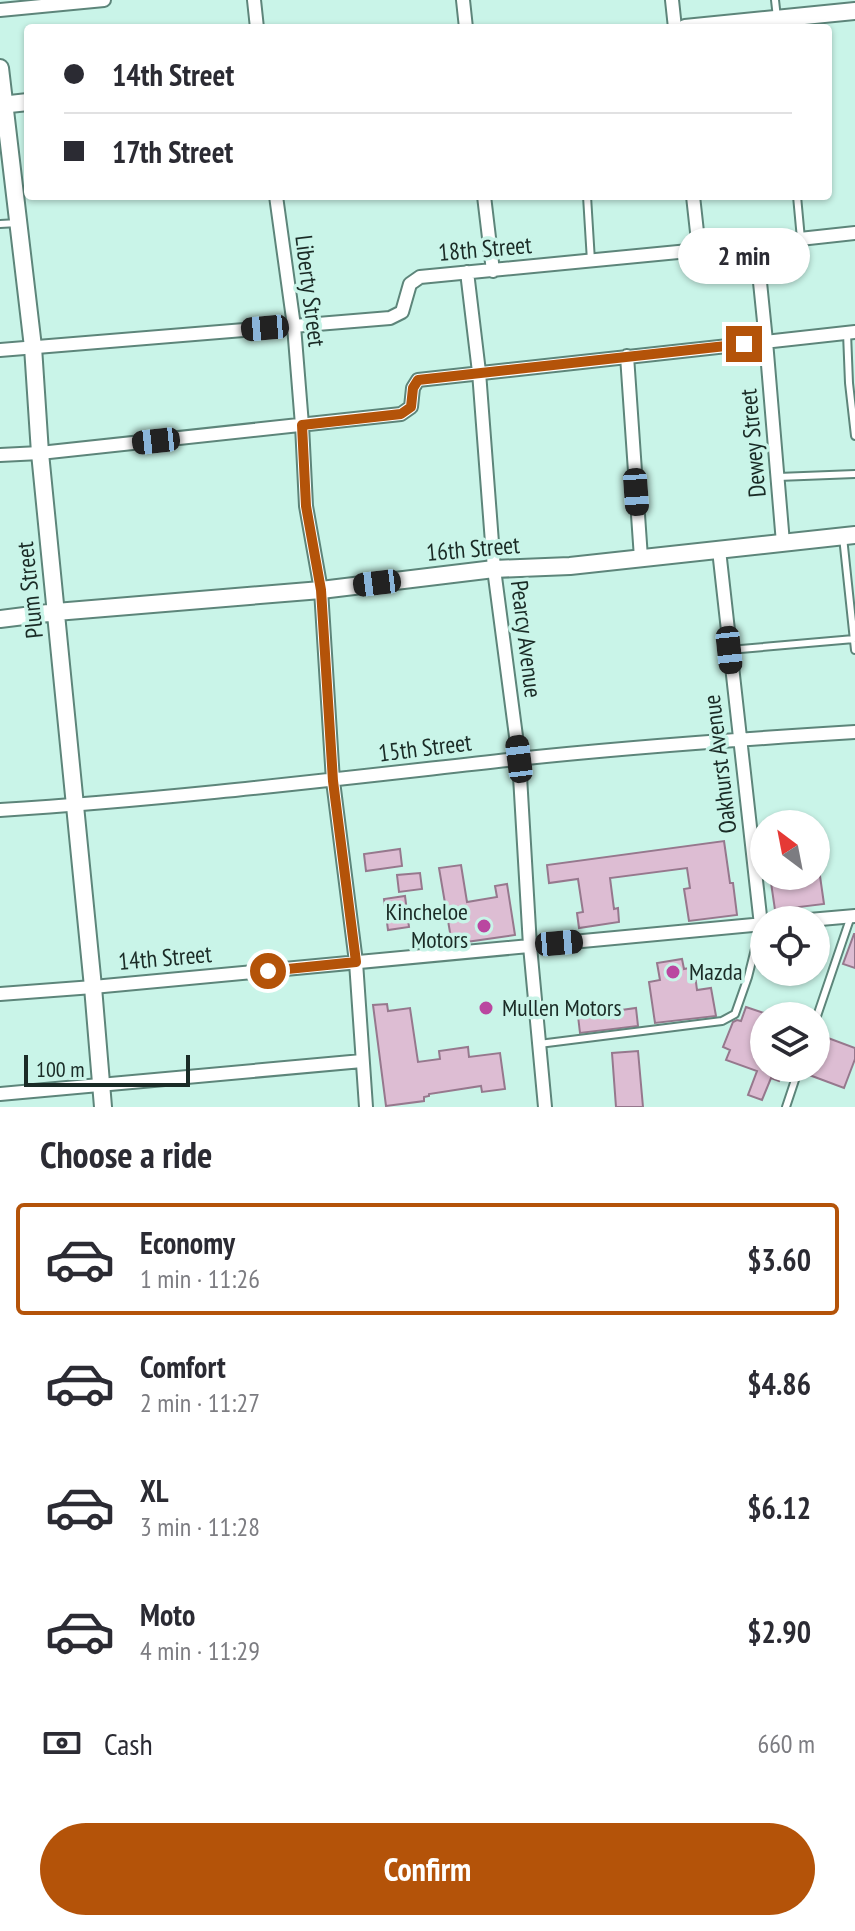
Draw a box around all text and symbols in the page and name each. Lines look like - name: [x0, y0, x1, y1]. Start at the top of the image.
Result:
- text: 14th Street: [112, 55, 234, 94]
- text: 17th Street: [112, 132, 233, 171]
- callout: 2 min: [678, 228, 810, 284]
- street label: 18th Street: [437, 229, 533, 268]
- street label: Liberty Street: [288, 233, 333, 349]
- text: 2 min: [718, 239, 770, 272]
- car: [240, 314, 290, 342]
- route end: [726, 326, 762, 362]
- street label: Dewey Street: [732, 387, 773, 499]
- car: [131, 427, 181, 455]
- car: [622, 467, 650, 517]
- street label: 16th Street: [425, 529, 521, 568]
- street label: Plum Street: [9, 540, 50, 640]
- car: [352, 568, 402, 598]
- street label: Pearcy Avenue: [504, 578, 549, 699]
- car: [715, 625, 743, 675]
- street label: Oakhurst Avenue: [696, 693, 743, 835]
- street label: 15th Street: [377, 726, 474, 769]
- car: [504, 734, 534, 784]
- north arrow: [750, 810, 830, 890]
- map controls: [750, 810, 830, 1082]
- place label: Kincheloe Motors: [386, 896, 468, 955]
- button: locate: [750, 906, 830, 986]
- marker: Kincheloe Motors: [475, 917, 493, 935]
- car: [534, 929, 584, 957]
- street label: 14th Street: [117, 938, 213, 977]
- route start: [250, 953, 286, 989]
- place label: Mazda: [689, 956, 743, 987]
- marker: Mazda: [664, 963, 682, 981]
- place label: Mullen Motors: [502, 992, 622, 1023]
- marker: Mullen Motors: [477, 999, 495, 1017]
- button: layers: [750, 1002, 830, 1082]
- scale bar: [24, 1051, 190, 1087]
- text: 100 m: [36, 1055, 85, 1083]
- text: Choose a ride: [40, 1131, 212, 1178]
- icon: car: [44, 1223, 116, 1295]
- text: Economy: [140, 1223, 235, 1262]
- text: $3.60: [747, 1240, 811, 1279]
- text: 1 min · 11:26: [140, 1262, 260, 1295]
- icon: car: [44, 1347, 116, 1419]
- text: Comfort: [140, 1347, 226, 1386]
- text: $4.86: [747, 1364, 811, 1403]
- text: 2 min · 11:27: [140, 1386, 260, 1419]
- icon: car: [44, 1471, 116, 1543]
- text: XL: [140, 1471, 169, 1510]
- text: $6.12: [747, 1488, 811, 1527]
- text: 3 min · 11:28: [140, 1510, 260, 1543]
- icon: car: [44, 1595, 116, 1667]
- text: Moto: [140, 1595, 195, 1634]
- text: $2.90: [747, 1612, 811, 1651]
- text: 4 min · 11:29: [140, 1634, 260, 1667]
- icon: cash: [40, 1721, 84, 1765]
- text: Cash: [104, 1724, 153, 1763]
- text: 660 m: [757, 1727, 815, 1760]
- button: Confirm: [40, 1823, 815, 1915]

